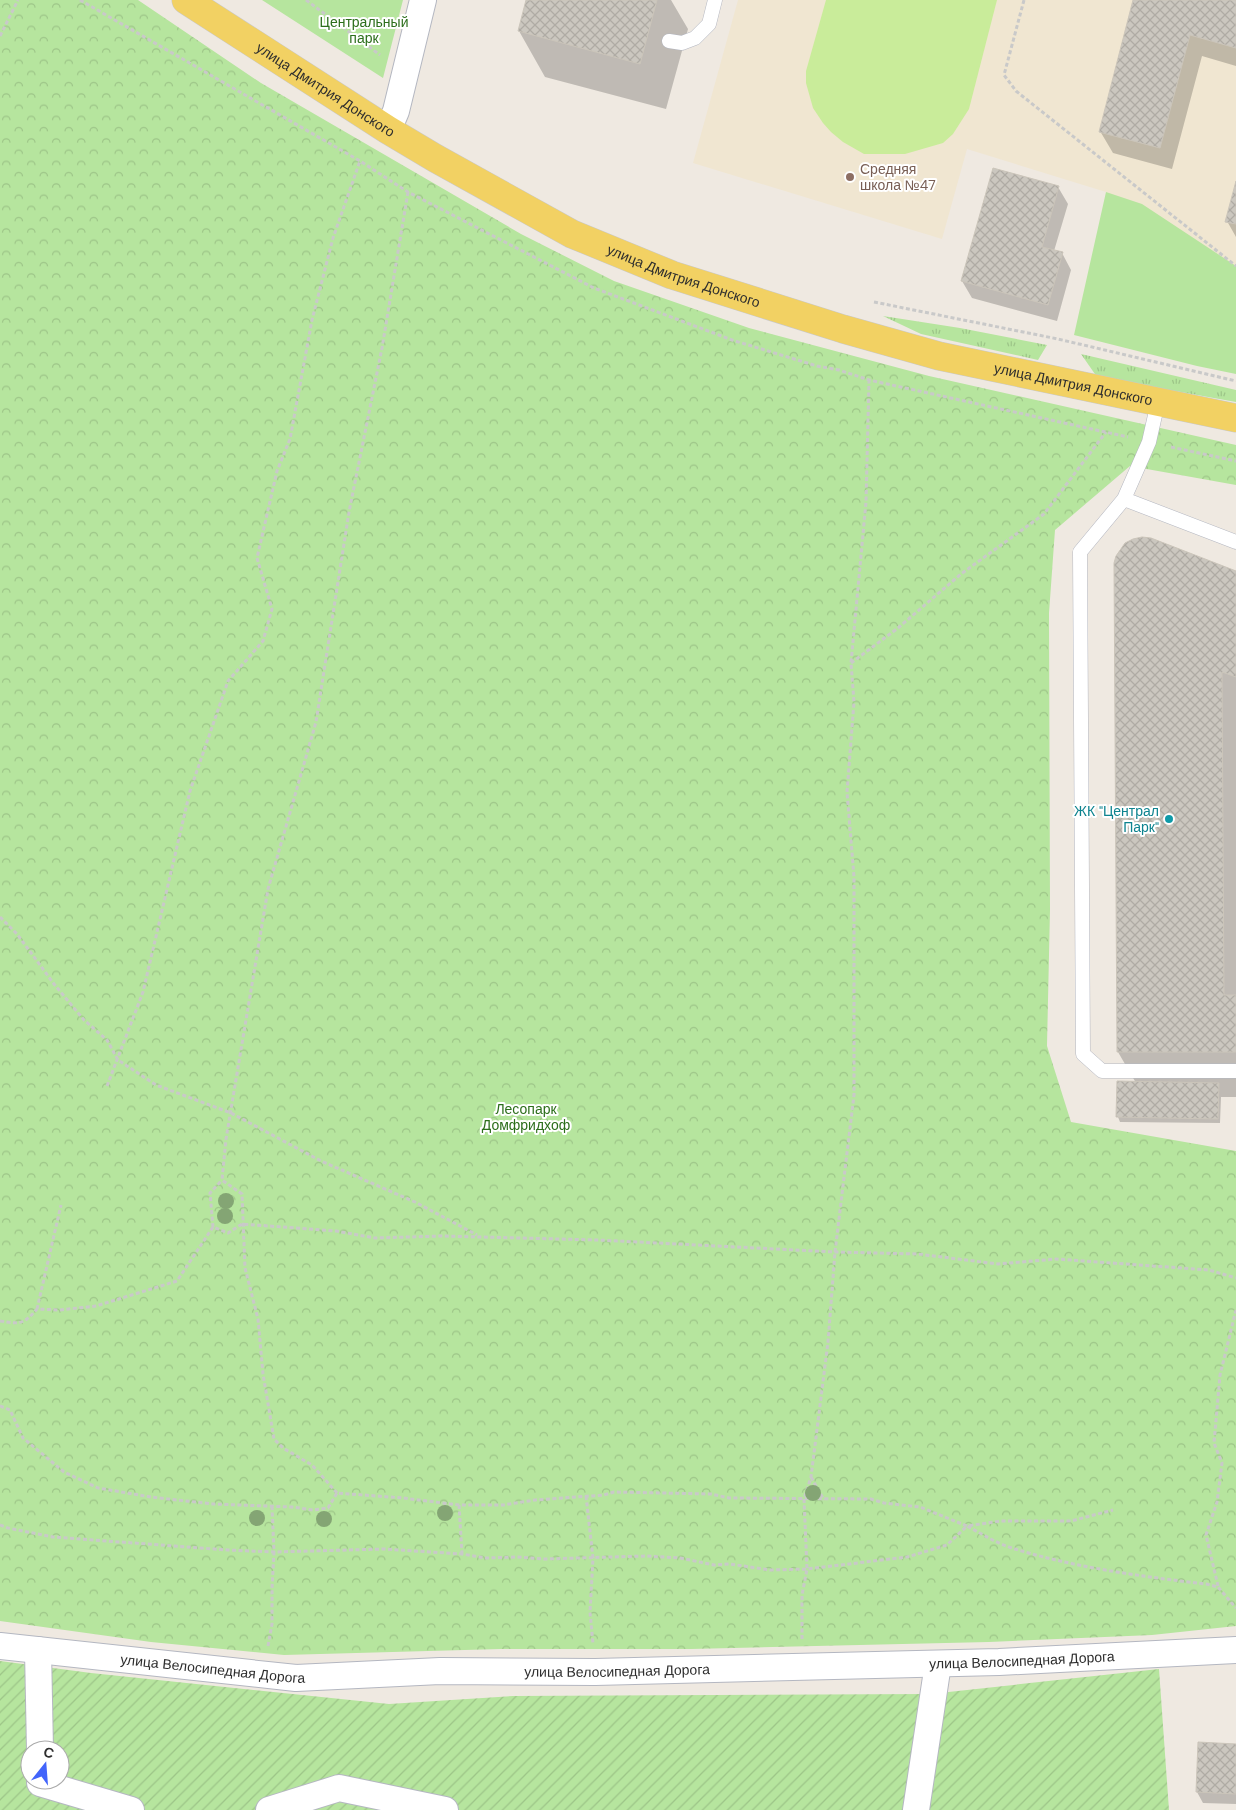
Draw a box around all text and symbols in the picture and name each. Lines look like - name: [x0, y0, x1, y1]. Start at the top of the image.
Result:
- park label: Центральный парк: [320, 13, 408, 47]
- street label: улица Дмитрия Донского: [253, 39, 398, 141]
- place label: Средняя школа №47: [860, 160, 936, 194]
- marker: Средняя школа №47: [844, 171, 856, 183]
- street label: улица Дмитрия Донского: [604, 240, 763, 311]
- street label: улица Дмитрия Донского: [993, 359, 1154, 409]
- place label: ЖК "Централ Парк": [1074, 802, 1159, 836]
- marker: ЖК "Централ Парк": [1163, 813, 1175, 825]
- park label: Лесопарк Домфридхоф: [482, 1100, 570, 1134]
- street label: улица Велосипедная Дорога: [929, 1647, 1115, 1673]
- street label: улица Велосипедная Дорога: [120, 1650, 306, 1687]
- street label: улица Велосипедная Дорога: [524, 1660, 710, 1681]
- north arrow: [20, 1740, 70, 1790]
- text: С: [41, 1742, 56, 1763]

